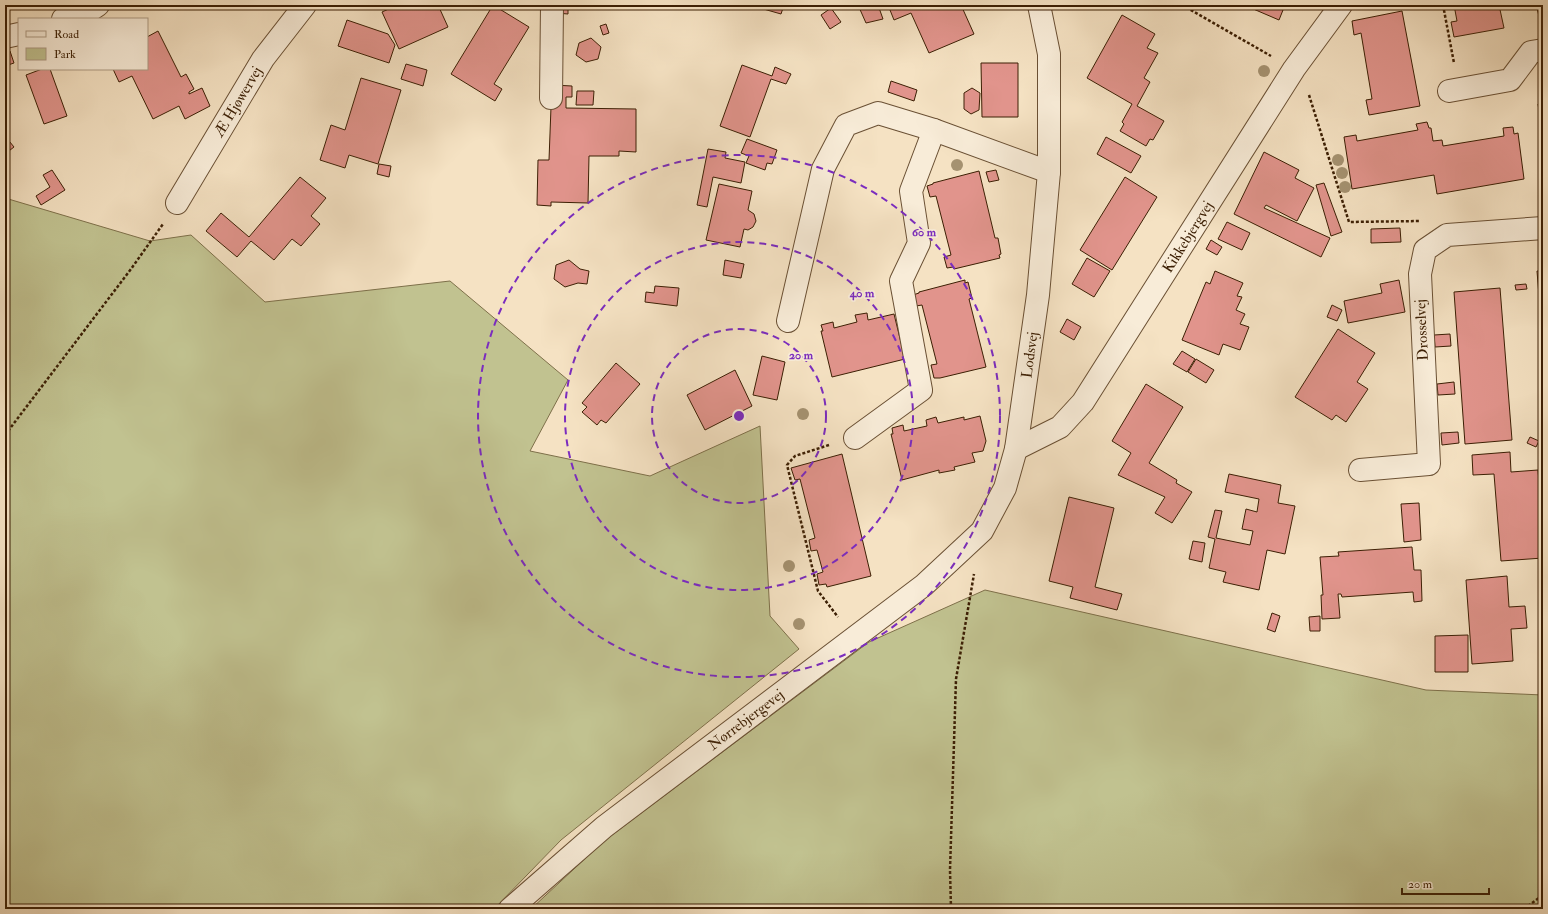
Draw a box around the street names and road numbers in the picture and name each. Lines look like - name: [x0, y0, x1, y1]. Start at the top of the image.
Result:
- street label: Æ Hjøwervej: [209, 63, 267, 142]
- street label: Kikkebjergvej: [1158, 198, 1218, 276]
- street label: Drosselvej: [1411, 299, 1433, 361]
- street label: Lodsvej: [1017, 331, 1043, 379]
- street label: Nørrebjergevej: [704, 685, 788, 755]

